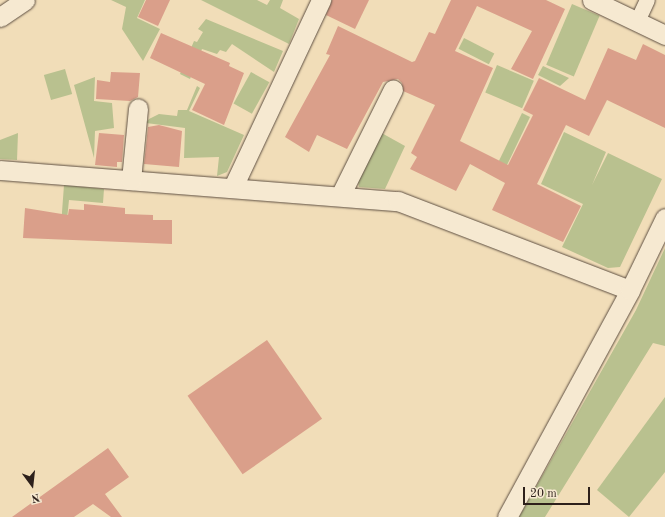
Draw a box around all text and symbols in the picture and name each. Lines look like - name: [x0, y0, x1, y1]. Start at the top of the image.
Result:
- north arrow: [12, 465, 52, 505]
- scale bar: [525, 479, 592, 505]
- text: 20 m: [530, 488, 557, 500]
- text: N: [30, 491, 41, 503]

